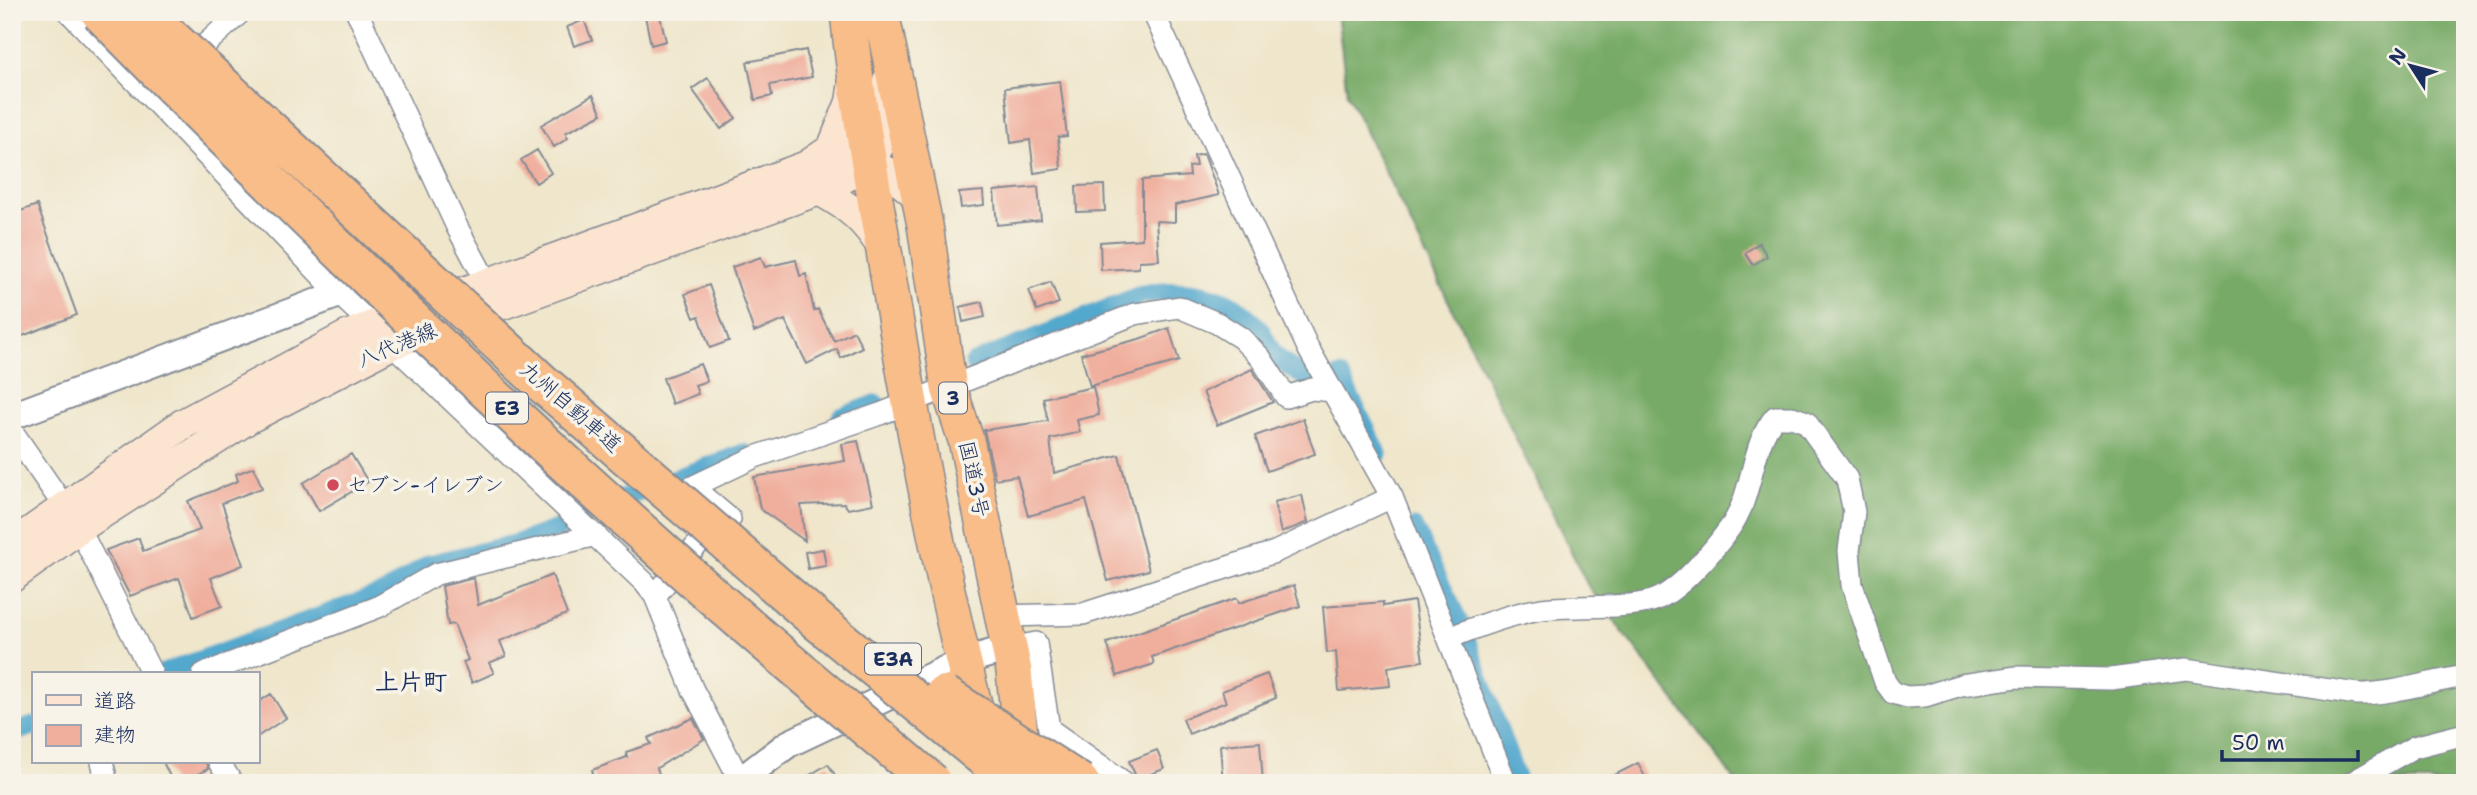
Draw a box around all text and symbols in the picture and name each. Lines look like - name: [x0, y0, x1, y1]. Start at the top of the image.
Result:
- north arrow: [2376, 32, 2446, 102]
- text: N: [2383, 43, 2412, 70]
- street label: 八代港線: [353, 316, 441, 374]
- street label: 九州自動車道: [514, 355, 628, 459]
- road number: 3: [939, 382, 967, 414]
- road number: E3: [486, 392, 528, 424]
- street label: 国道3号: [952, 438, 996, 520]
- place label: セブン-イレブン: [347, 471, 504, 499]
- marker: セブン-イレブン: [325, 477, 341, 493]
- road number: E3A: [865, 644, 921, 674]
- district label: 上片町: [375, 666, 447, 698]
- legend: [32, 672, 259, 764]
- text: 道路: [94, 687, 136, 715]
- scale bar: [2222, 718, 2358, 762]
- text: 建物: [94, 721, 136, 749]
- text: 50 m: [2232, 729, 2285, 757]

